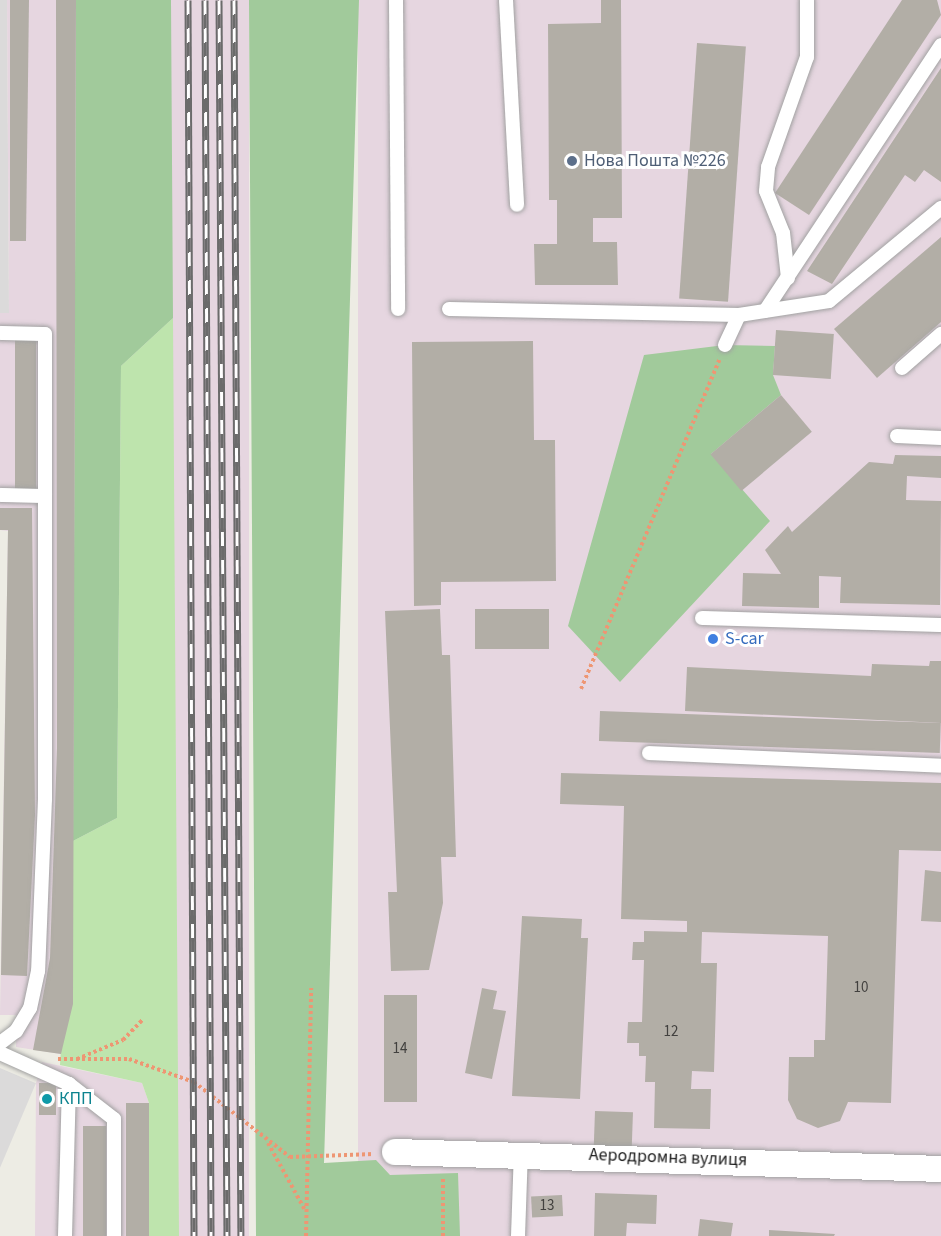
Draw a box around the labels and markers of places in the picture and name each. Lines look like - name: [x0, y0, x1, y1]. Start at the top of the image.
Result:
- place label: Нова Пошта №226: [584, 150, 726, 172]
- marker: Нова Пошта №226: [565, 154, 579, 168]
- place label: S-car: [725, 628, 764, 650]
- marker: S-car: [706, 632, 720, 646]
- place label: КПП: [59, 1088, 93, 1110]
- marker: КПП: [40, 1092, 54, 1106]

